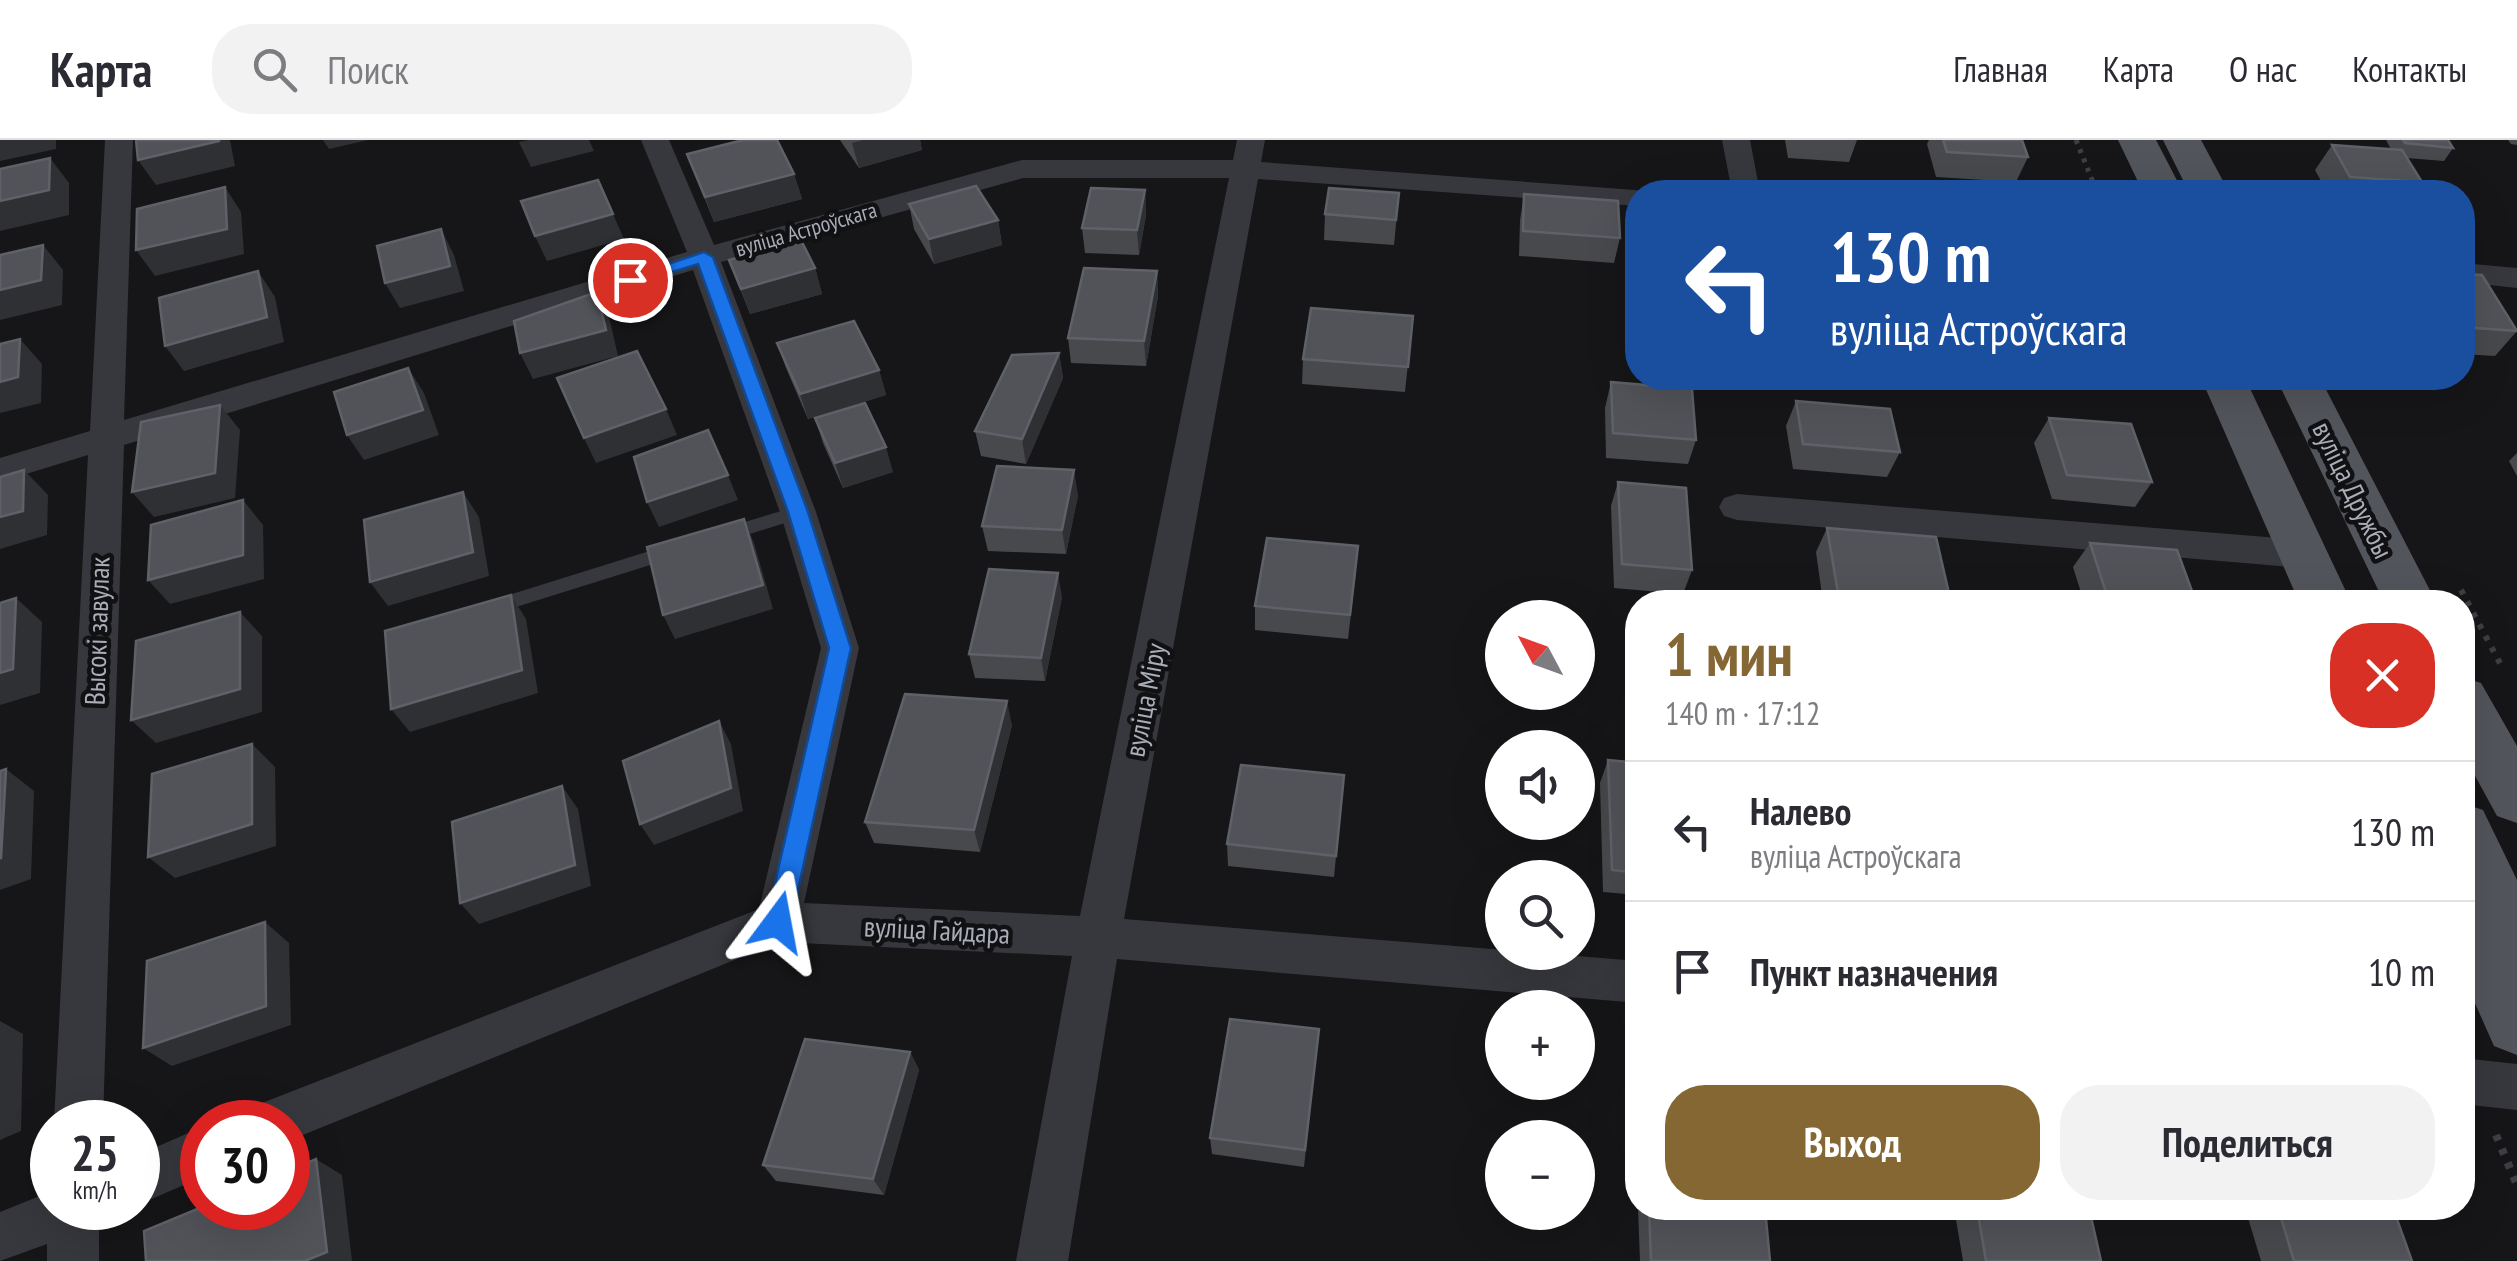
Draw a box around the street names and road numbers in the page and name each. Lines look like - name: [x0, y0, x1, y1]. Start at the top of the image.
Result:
- street label: вуліца Астроўскага: [732, 195, 880, 263]
- street label: вуліца Дружбы: [2304, 415, 2402, 564]
- street label: Высокі завулак: [75, 556, 118, 706]
- street label: вуліца Міру: [1115, 640, 1174, 760]
- street label: вуліца Гайдара: [863, 907, 1011, 952]

